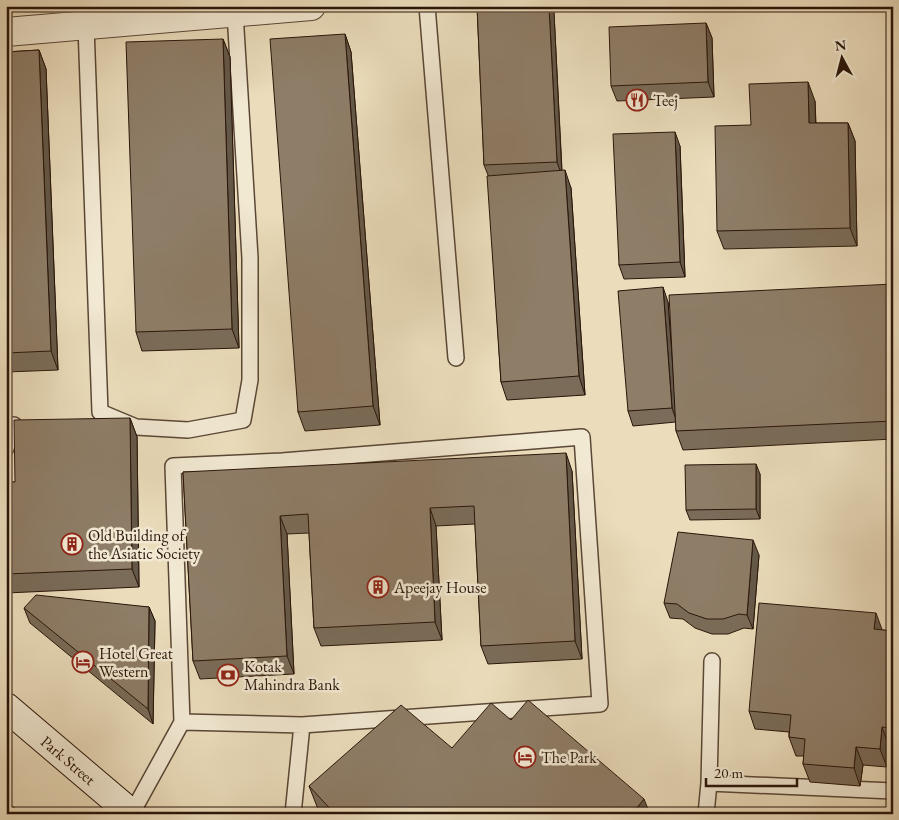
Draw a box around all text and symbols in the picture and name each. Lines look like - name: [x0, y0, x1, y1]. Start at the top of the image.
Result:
- north arrow: [816, 32, 866, 82]
- text: N: [834, 35, 848, 55]
- restaurant icon: Teej: [625, 88, 649, 112]
- place label: Teej: [653, 90, 678, 111]
- place label: Old Building of the Asiatic Society: [88, 525, 201, 564]
- building icon: Old Building of the Asiatic Society: [60, 532, 84, 556]
- building icon: Apeejay House: [366, 575, 390, 599]
- place label: Apeejay House: [393, 577, 486, 598]
- place label: Hotel Great Western: [99, 643, 173, 682]
- hotel icon: Hotel Great Western: [71, 650, 95, 674]
- place label: Kotak Mahindra Bank: [244, 656, 340, 695]
- bank icon: Kotak Mahindra Bank: [216, 663, 240, 687]
- street label: Park Street: [36, 731, 100, 790]
- hotel icon: The Park: [513, 745, 537, 769]
- place label: The Park: [541, 747, 597, 768]
- scale bar: [706, 755, 798, 787]
- text: 20 m: [714, 763, 743, 782]

